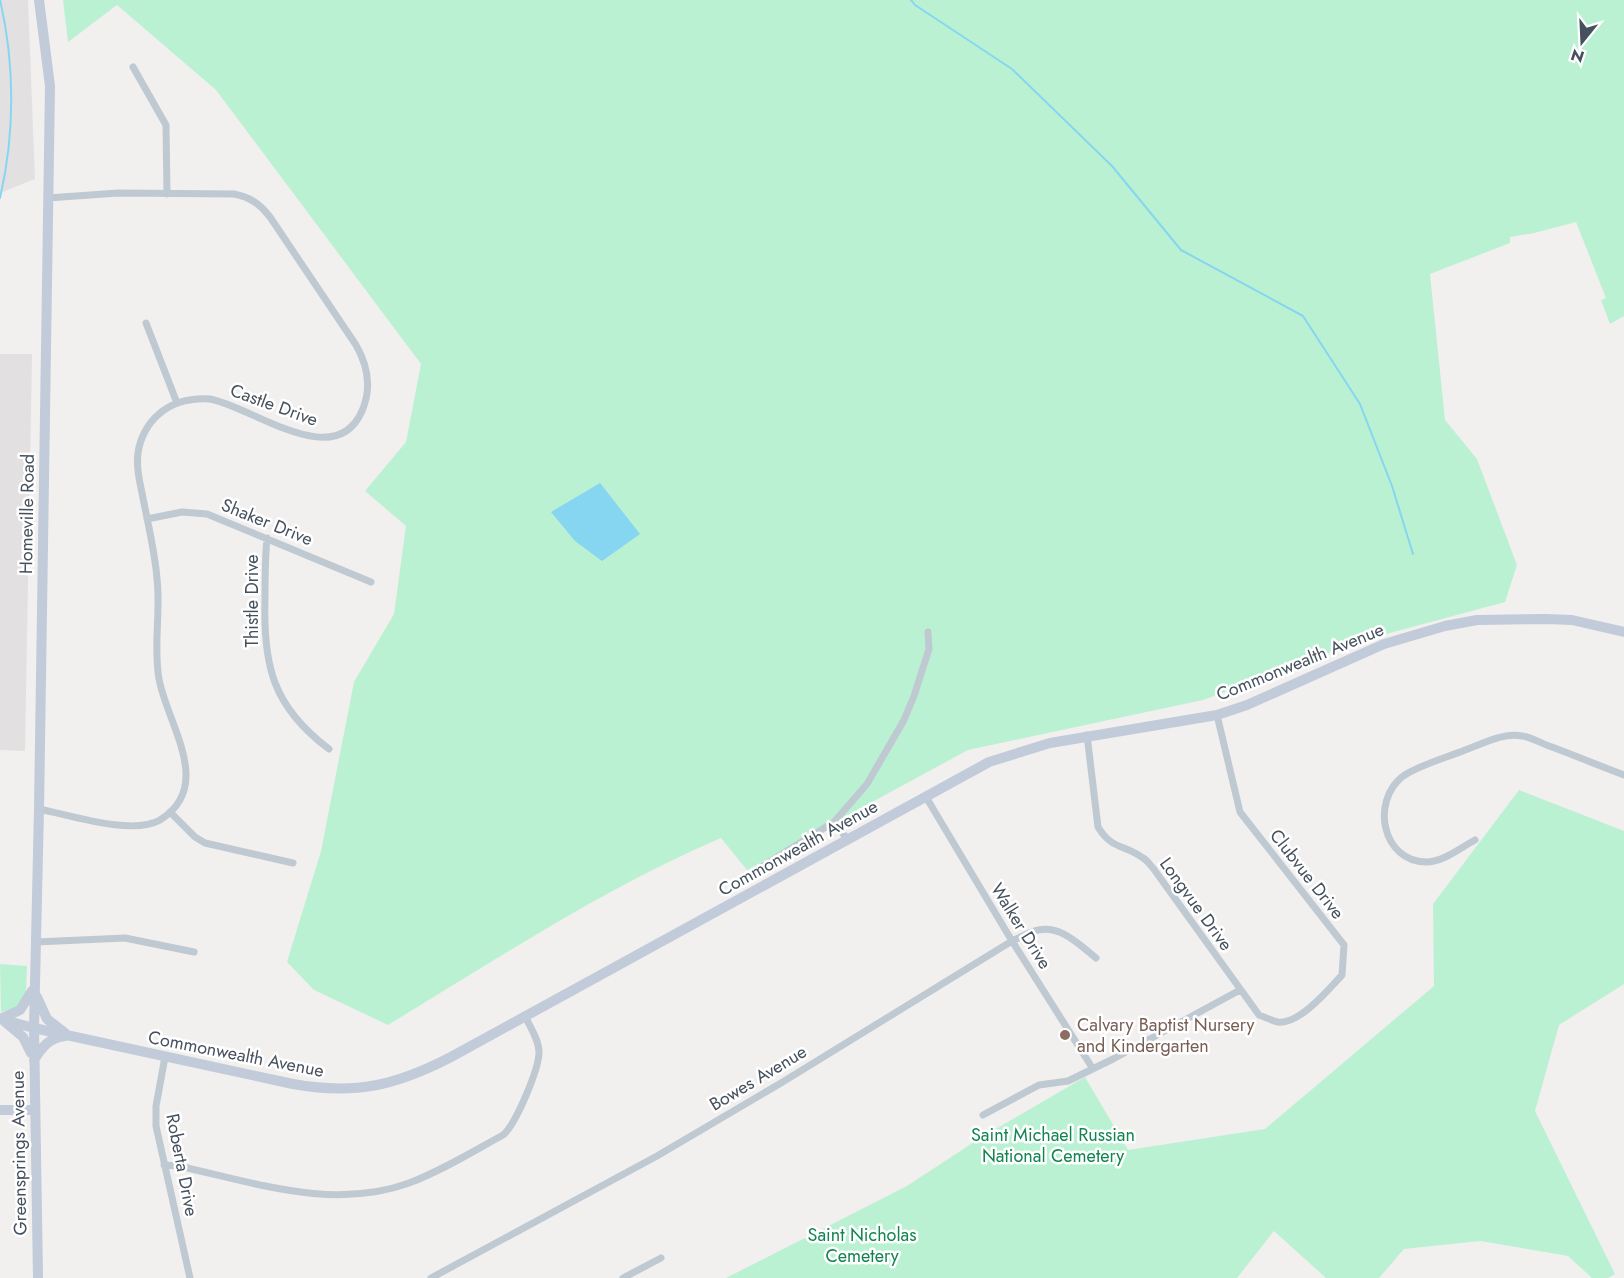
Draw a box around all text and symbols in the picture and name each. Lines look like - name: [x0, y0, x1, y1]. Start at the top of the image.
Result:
- north arrow: [1552, 12, 1612, 72]
- text: N: [1568, 43, 1587, 69]
- street label: Castle Drive: [227, 377, 321, 433]
- street label: Homeville Road: [13, 454, 41, 574]
- street label: Shaker Drive: [217, 492, 317, 552]
- street label: Thistle Drive: [239, 555, 265, 647]
- street label: Commonwealth Avenue: [1212, 616, 1388, 708]
- street label: Commonwealth Avenue: [714, 793, 882, 903]
- street label: Clubvue Drive: [1264, 823, 1350, 925]
- street label: Longvue Drive: [1153, 852, 1239, 956]
- street label: Walker Drive: [984, 878, 1058, 974]
- place label: Calvary Baptist Nursery and Kindergarten: [1077, 1012, 1254, 1059]
- street label: Commonwealth Avenue: [146, 1024, 326, 1084]
- marker: Calvary Baptist Nursery and Kindergarten: [1058, 1028, 1072, 1042]
- street label: Bowes Avenue: [704, 1039, 812, 1117]
- street label: Greensprings Avenue: [5, 1070, 33, 1236]
- street label: Roberta Drive: [159, 1111, 205, 1219]
- park label: Saint Michael Russian National Cemetery: [971, 1122, 1135, 1169]
- park label: Saint Nicholas Cemetery: [808, 1222, 916, 1269]

